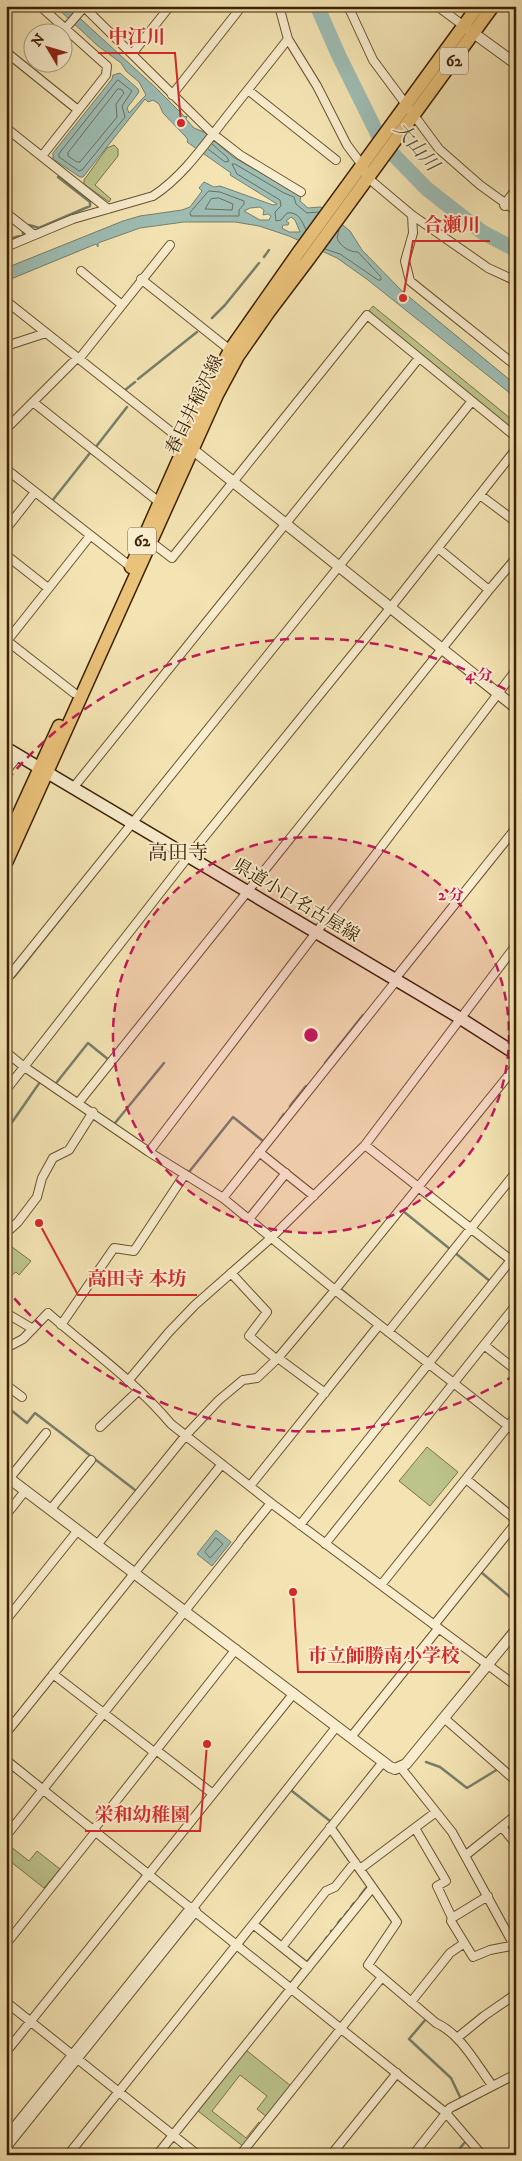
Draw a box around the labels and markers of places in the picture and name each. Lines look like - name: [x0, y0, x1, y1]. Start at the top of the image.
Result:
- callout: 中江川: [98, 19, 175, 53]
- callout: 合瀬川: [413, 207, 490, 241]
- centre of rings: [302, 1026, 320, 1044]
- callout: 高田寺 本坊: [78, 1261, 197, 1295]
- callout: 市立師勝南小学校: [298, 1638, 470, 1672]
- callout: 栄和幼稚園: [85, 1797, 200, 1831]

